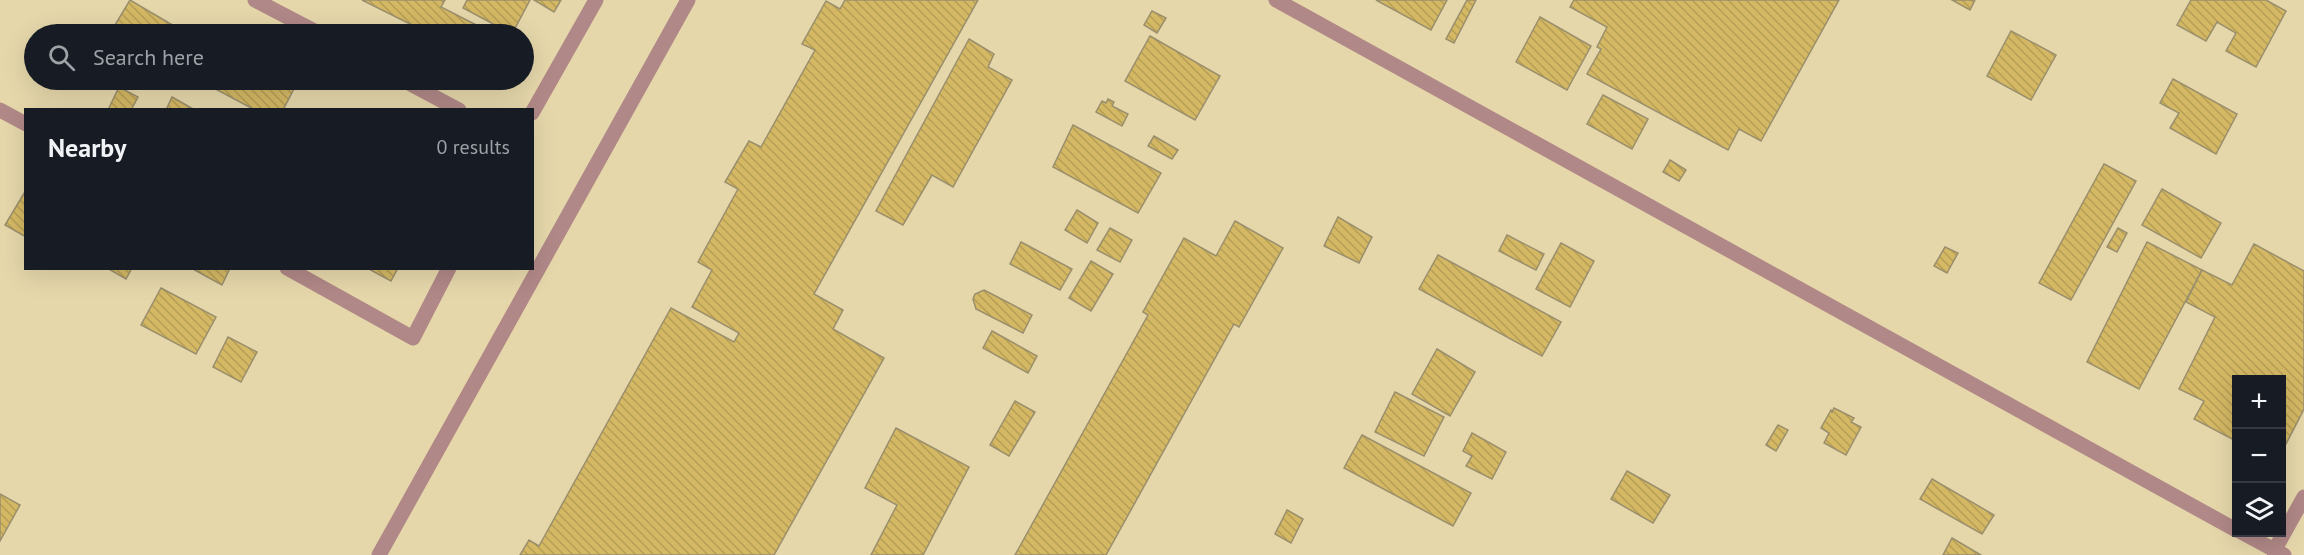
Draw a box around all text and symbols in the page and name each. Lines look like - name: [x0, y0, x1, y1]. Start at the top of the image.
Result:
- search box: [24, 24, 534, 90]
- icon: search: [45, 41, 78, 74]
- text: Search here: [93, 43, 204, 71]
- text: Nearby: [48, 131, 126, 164]
- text: 0 results: [437, 134, 510, 160]
- map controls: [2232, 375, 2286, 537]
- button: +: [2232, 375, 2286, 429]
- button: −: [2232, 429, 2286, 483]
- button: layers: [2232, 483, 2286, 537]

